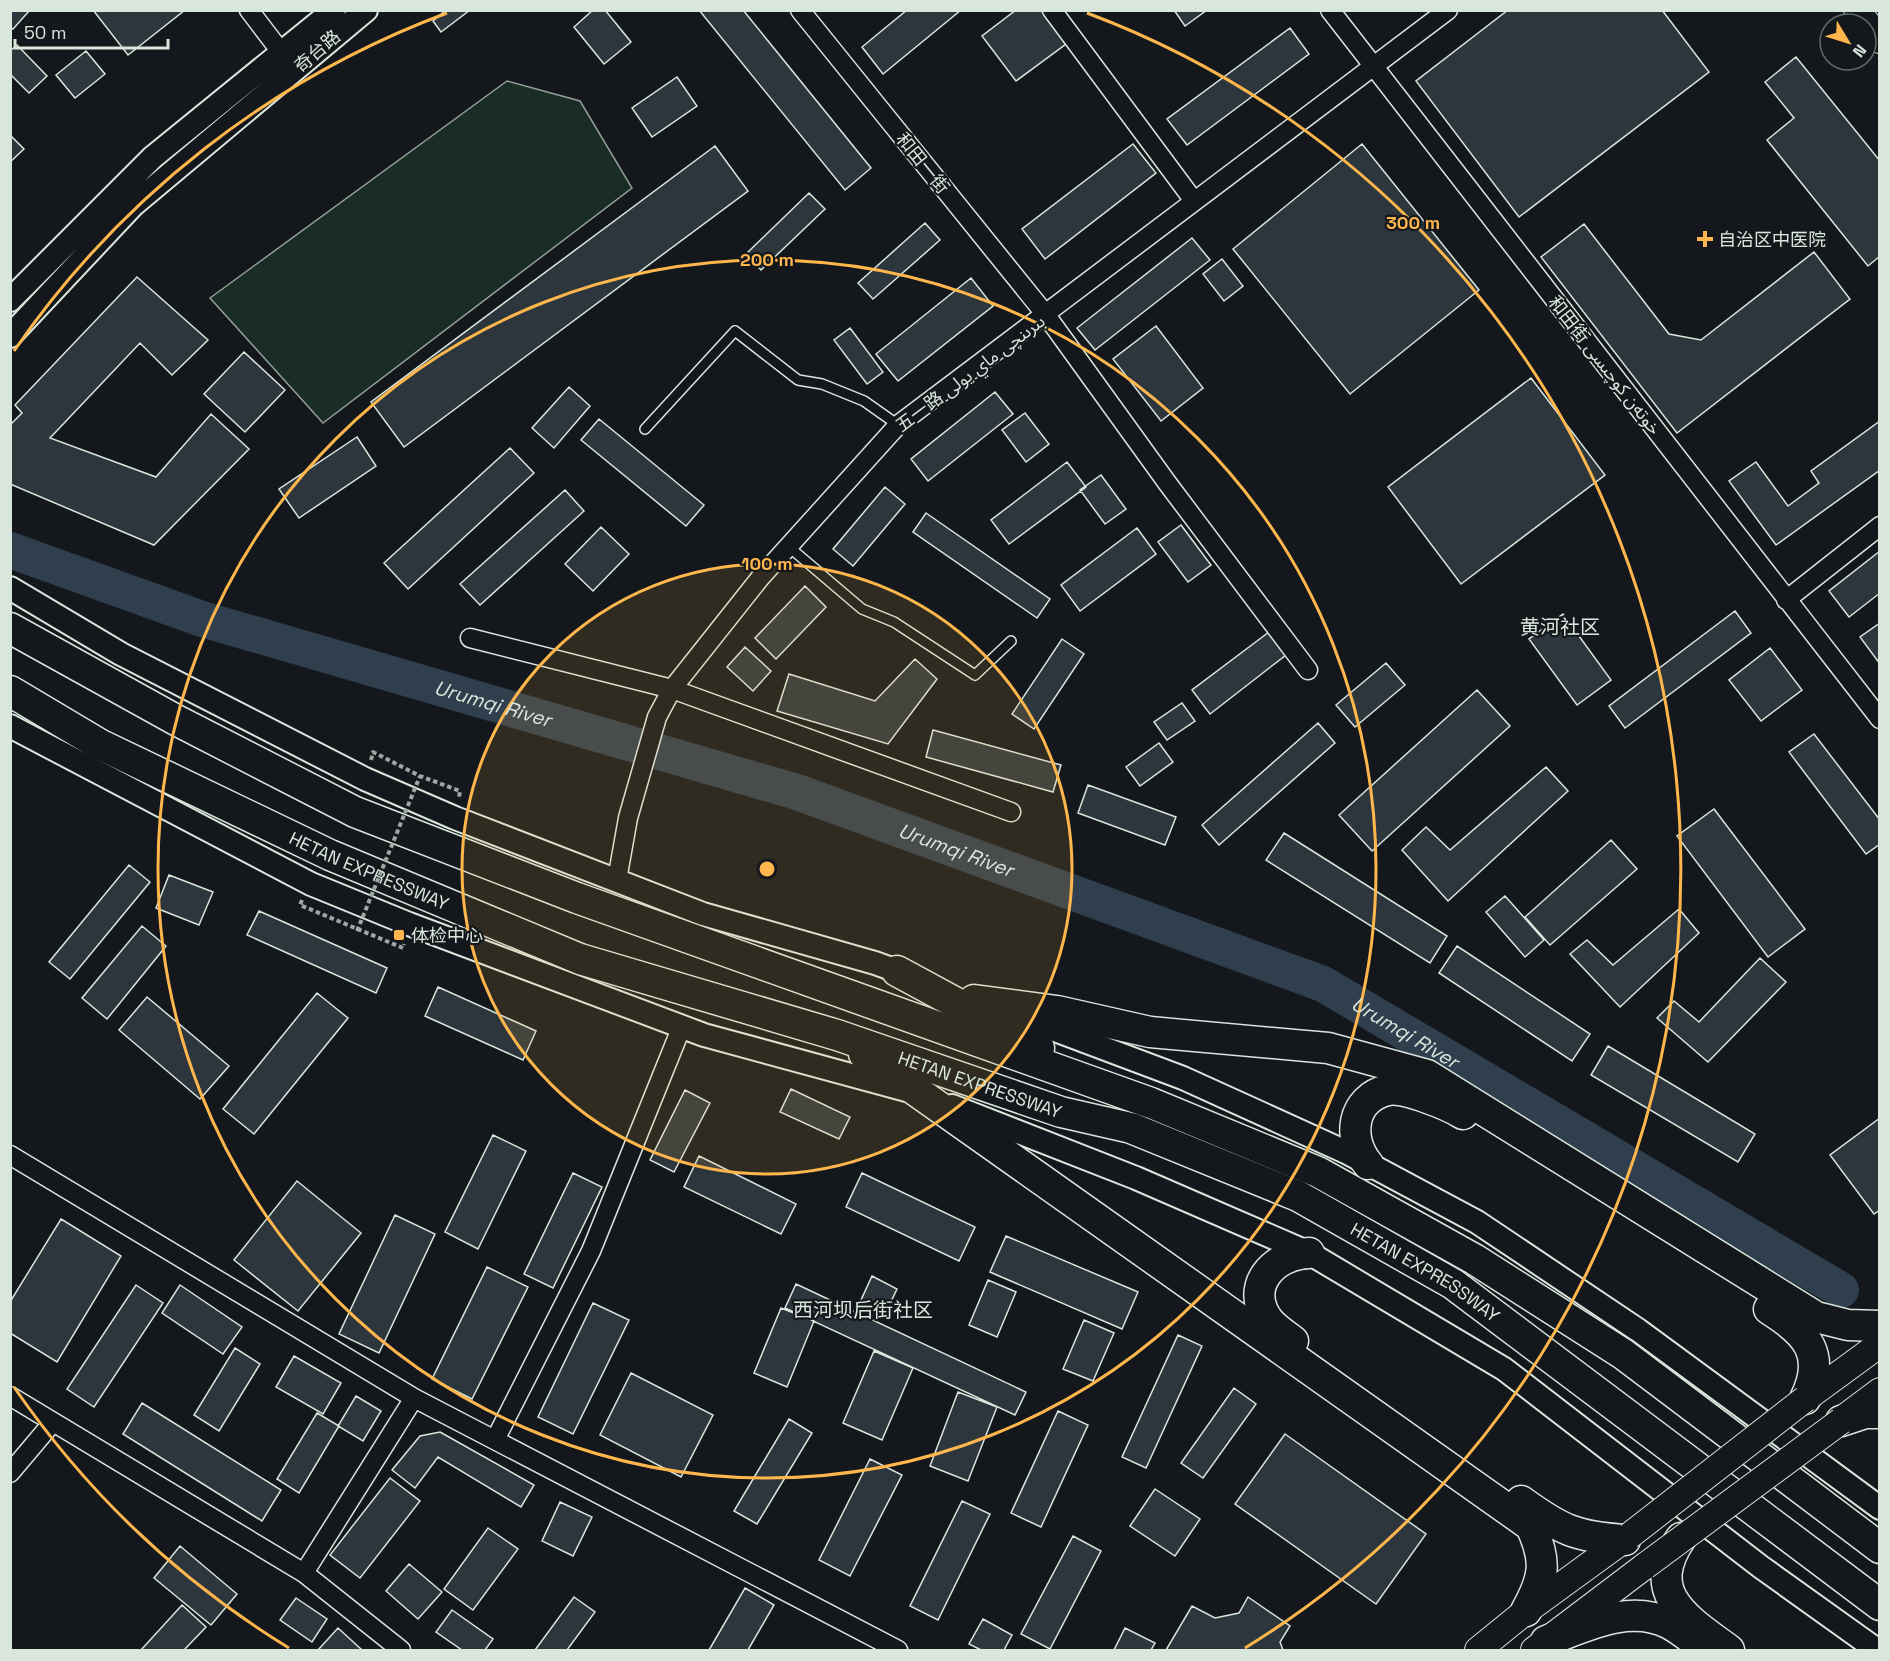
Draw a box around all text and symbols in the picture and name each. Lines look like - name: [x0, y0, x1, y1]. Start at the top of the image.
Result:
- scale bar: [15, 12, 168, 50]
- north arrow: [1818, 12, 1878, 72]
- text: 50 m: [24, 21, 66, 44]
- street label: 奇台路: [289, 25, 345, 77]
- text: N: [1848, 40, 1871, 62]
- street label: 和田一街: [891, 128, 955, 198]
- text: 300 m: [1386, 211, 1440, 234]
- place label: 自治区中医院: [1718, 228, 1826, 251]
- marker: 自治区中医院: [1696, 230, 1714, 248]
- text: 200 m: [740, 248, 794, 271]
- street label: 和田街 خوتەن كوچىسى: [1544, 291, 1666, 439]
- street label: 五一路 بىرىنچى ماي يولى: [891, 309, 1051, 439]
- text: 100 m: [741, 552, 793, 575]
- district label: 黄河社区: [1520, 614, 1600, 640]
- water label: Urumqi River: [431, 674, 557, 734]
- water label: Urumqi River: [895, 817, 1019, 884]
- street label: HETAN EXPRESSWAY: [286, 826, 452, 915]
- centre of rings: [757, 859, 777, 879]
- place label: 体检中心: [411, 924, 483, 947]
- marker: 体检中心: [392, 928, 406, 942]
- water label: Urumqi River: [1347, 991, 1466, 1076]
- street label: HETAN EXPRESSWAY: [895, 1045, 1065, 1123]
- street label: HETAN EXPRESSWAY: [1347, 1217, 1505, 1327]
- district label: 西河坝后街社区: [793, 1297, 933, 1323]

